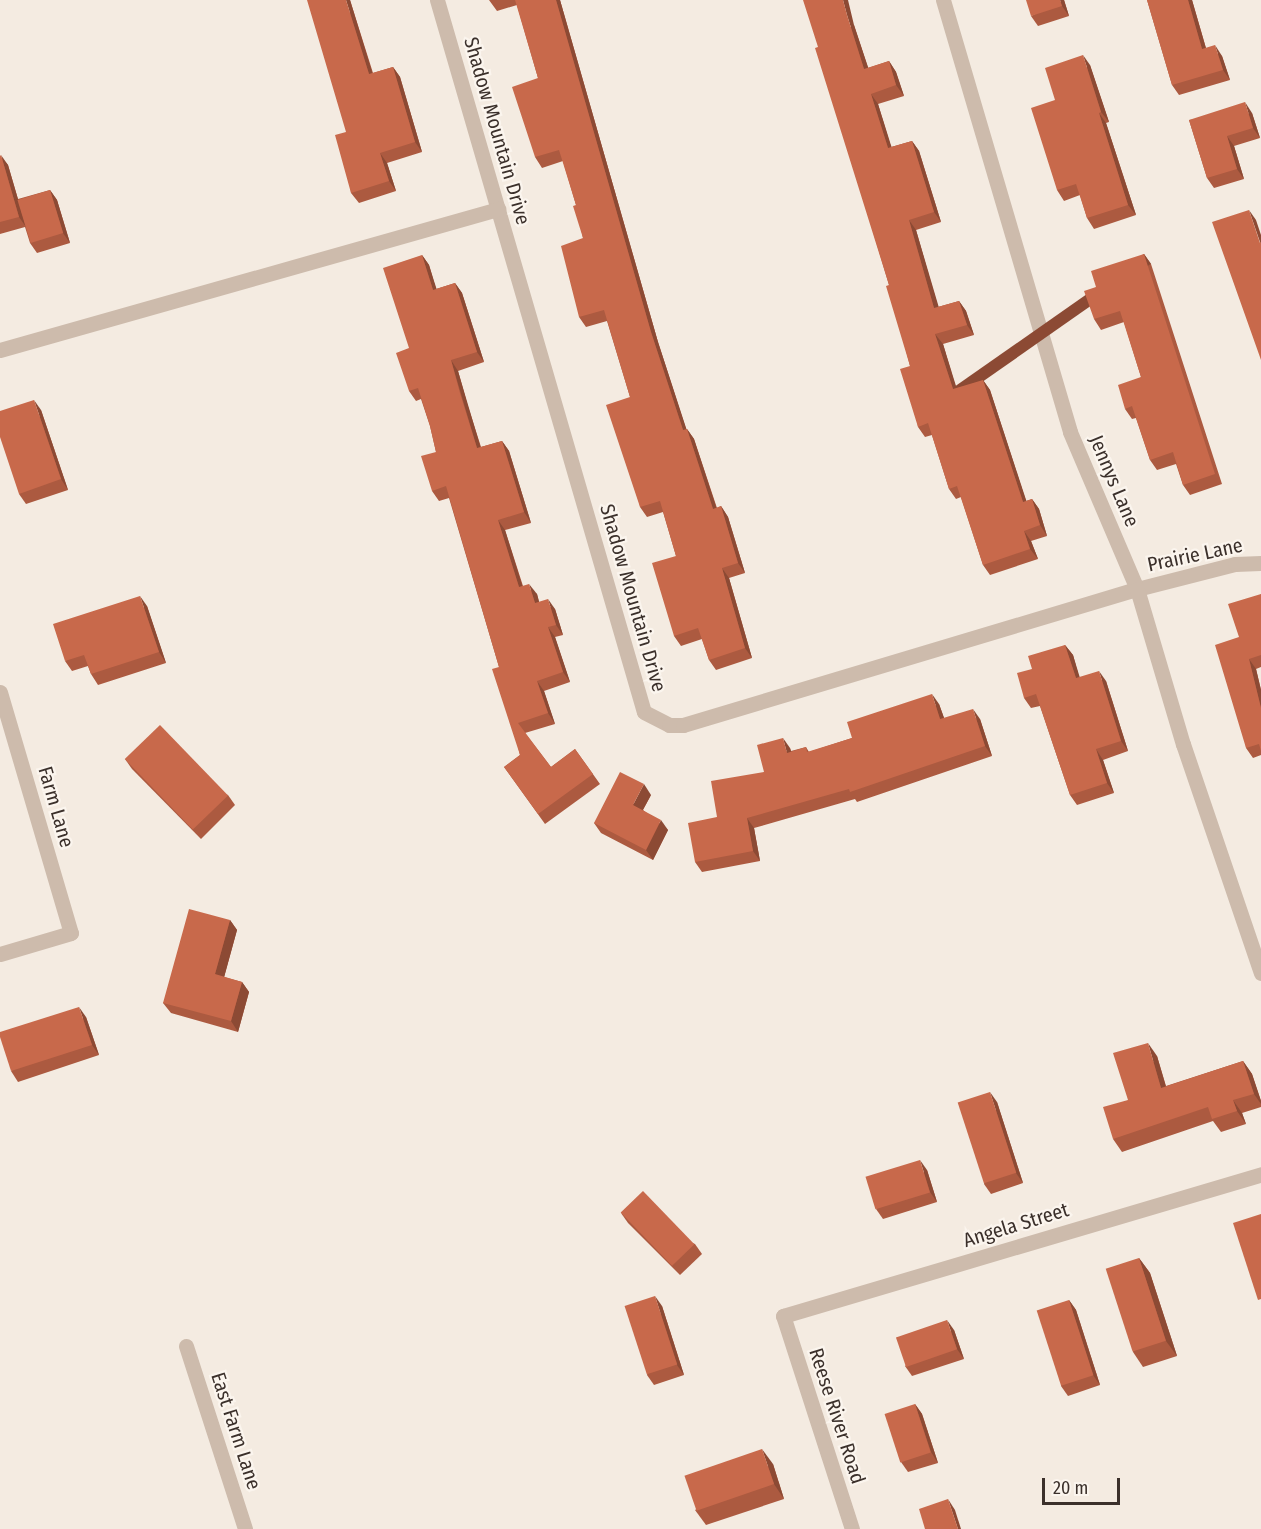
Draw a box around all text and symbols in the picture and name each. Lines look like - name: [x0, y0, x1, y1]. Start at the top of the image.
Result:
- street label: Shadow Mountain Drive: [459, 35, 535, 227]
- street label: Jennys Lane: [1084, 432, 1144, 530]
- street label: Shadow Mountain Drive: [595, 502, 671, 694]
- street label: Prairie Lane: [1145, 533, 1245, 577]
- street label: Farm Lane: [33, 764, 79, 850]
- street label: Angela Street: [960, 1198, 1072, 1252]
- street label: Reese River Road: [804, 1345, 870, 1487]
- street label: East Farm Lane: [206, 1369, 266, 1493]
- scale bar: [1045, 1466, 1123, 1504]
- text: 20 m: [1053, 1477, 1088, 1499]

